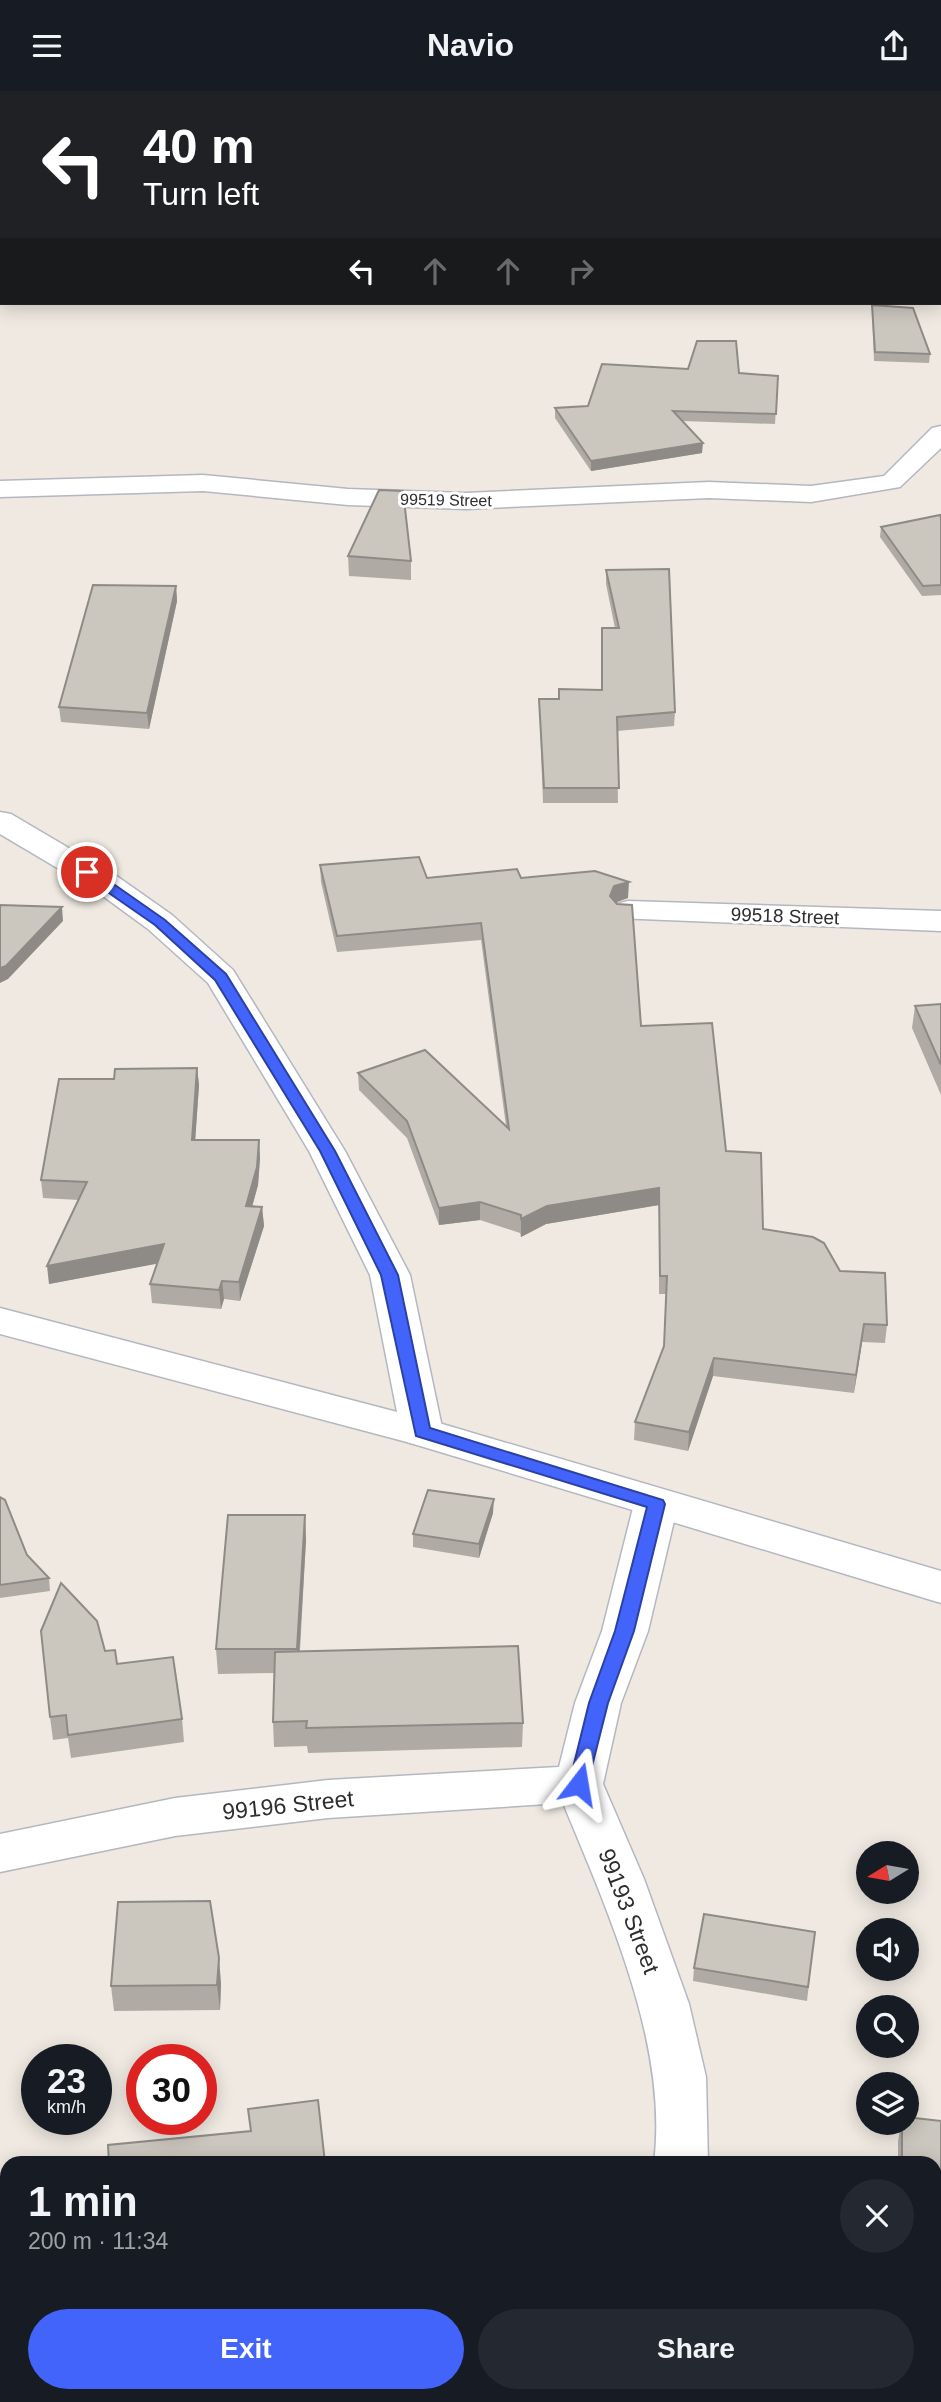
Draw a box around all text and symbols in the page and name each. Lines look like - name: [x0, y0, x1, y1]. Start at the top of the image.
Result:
- icon: menu: [28, 27, 66, 65]
- text: Navio: [427, 27, 514, 63]
- icon: share: [875, 27, 913, 65]
- icon: left: [28, 119, 119, 210]
- text: 40 m: [143, 119, 255, 173]
- text: Turn left: [143, 176, 259, 212]
- icon: left: [343, 252, 381, 290]
- icon: ahead: [416, 252, 454, 290]
- icon: ahead: [489, 252, 527, 290]
- icon: right: [562, 252, 600, 290]
- street label: 99519 Street: [400, 491, 493, 509]
- pin: [57, 842, 117, 902]
- icon: arrive: [68, 853, 106, 891]
- street label: 99518 Street: [730, 904, 840, 928]
- position arrow: [542, 1747, 616, 1821]
- street label: 99196 Street: [221, 1785, 355, 1825]
- north arrow: [856, 1841, 919, 1904]
- map controls: [856, 1841, 919, 2135]
- street label: 99193 Street: [593, 1845, 665, 1978]
- button: sound: [856, 1918, 919, 1981]
- button: search: [856, 1995, 919, 2058]
- speed limit sign: 30: [126, 2044, 217, 2135]
- text: 23: [47, 2061, 86, 2100]
- button: layers: [856, 2072, 919, 2135]
- text: km/h: [47, 2097, 86, 2117]
- text: 1 min: [28, 2178, 138, 2225]
- button: close: [840, 2179, 914, 2253]
- text: 200 m · 11:34: [28, 2228, 168, 2254]
- button: Exit: [28, 2309, 464, 2389]
- button: Share: [478, 2309, 914, 2389]

